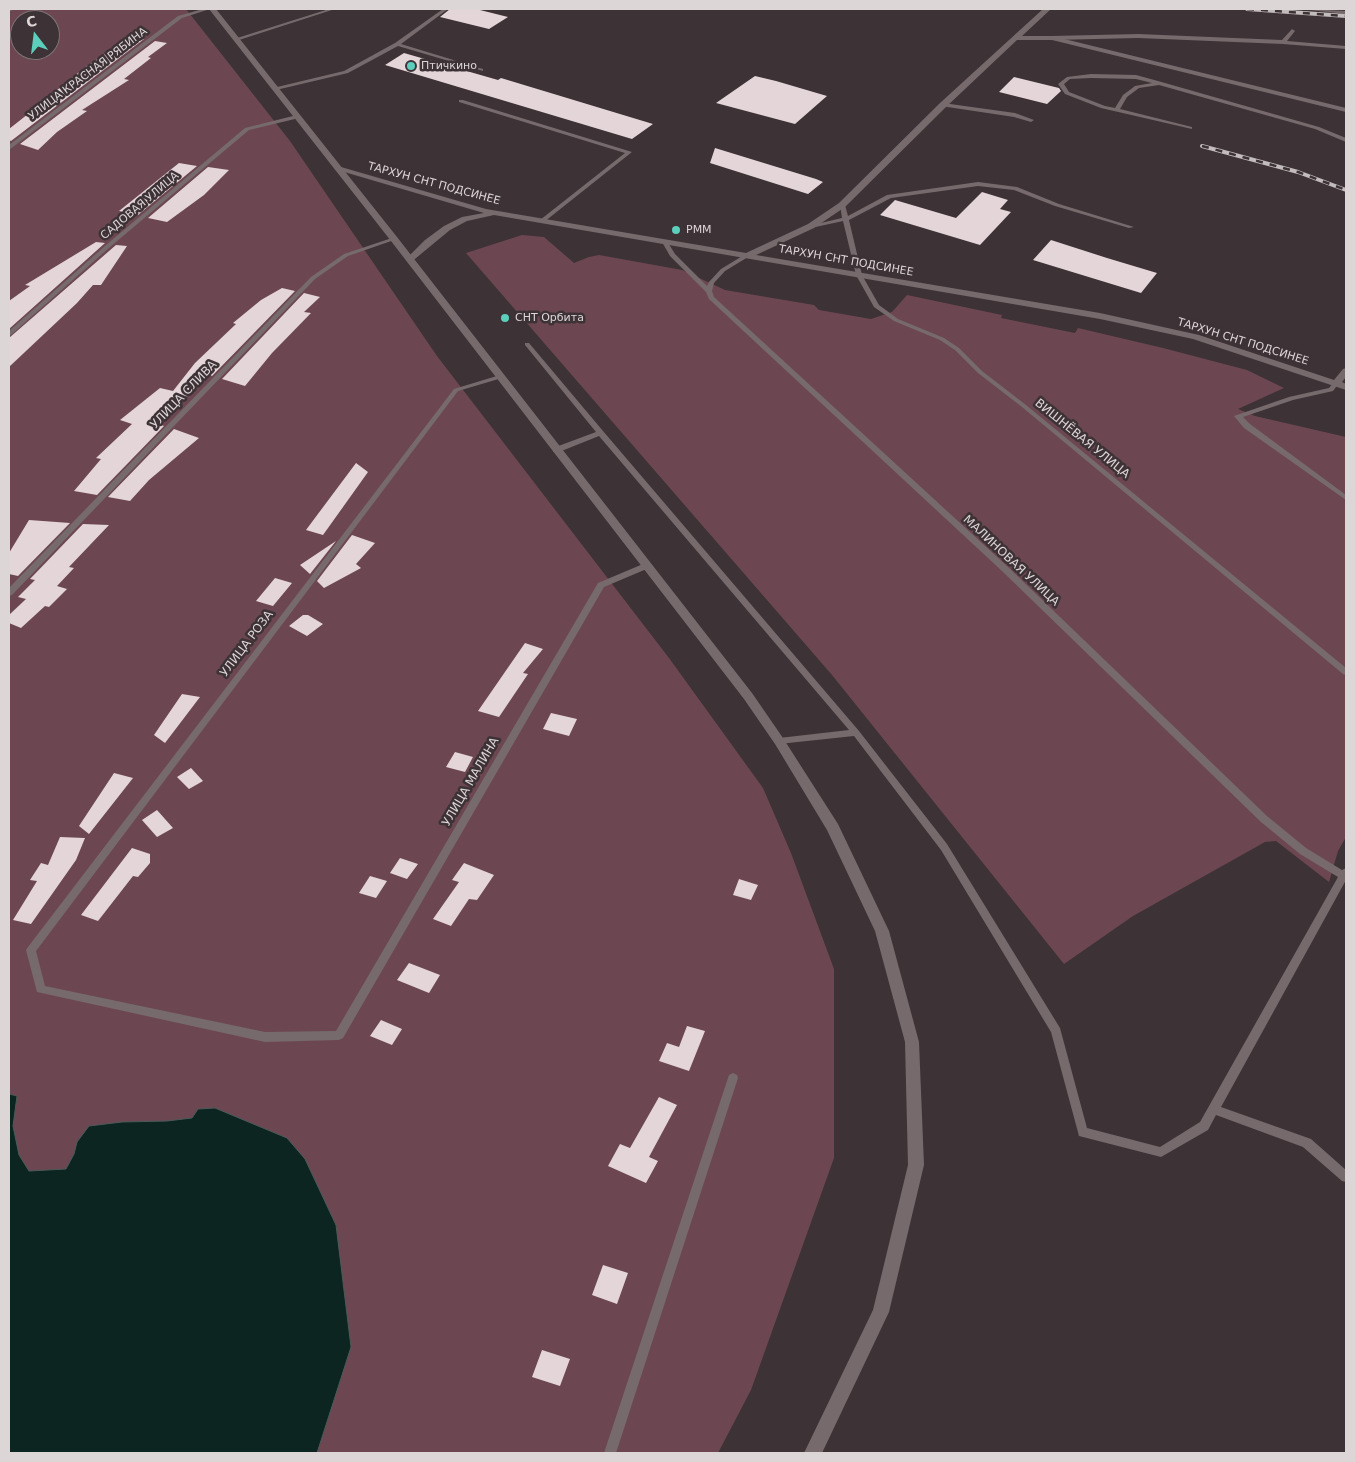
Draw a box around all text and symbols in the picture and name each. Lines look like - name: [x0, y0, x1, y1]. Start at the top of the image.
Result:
- north arrow: [10, 10, 60, 60]
- text: С: [24, 12, 38, 31]
- street label: УЛИЦА КРАСНАЯ РЯБИНА: [26, 25, 150, 123]
- place label: Птичкино: [421, 59, 477, 73]
- marker: Птичкино: [405, 60, 417, 72]
- street label: ТАРХУН СНТ ПОДСИНЕЕ: [366, 160, 502, 208]
- street label: САДОВАЯ УЛИЦА: [98, 169, 182, 243]
- place label: РММ: [686, 223, 712, 237]
- marker: РММ: [670, 224, 682, 236]
- street label: ТАРХУН СНТ ПОДСИНЕЕ: [778, 243, 914, 279]
- place label: СНТ Орбита: [515, 311, 584, 325]
- marker: СНТ Орбита: [499, 312, 511, 324]
- street label: ТАРХУН СНТ ПОДСИНЕЕ: [1176, 316, 1310, 368]
- street label: УЛИЦА СЛИВА: [148, 358, 220, 432]
- street label: ВИШНЁВАЯ УЛИЦА: [1032, 396, 1132, 482]
- street label: МАЛИНОВАЯ УЛИЦА: [960, 513, 1062, 609]
- street label: УЛИЦА РОЗА: [217, 608, 277, 680]
- street label: УЛИЦА МАЛИНА: [440, 735, 502, 829]

